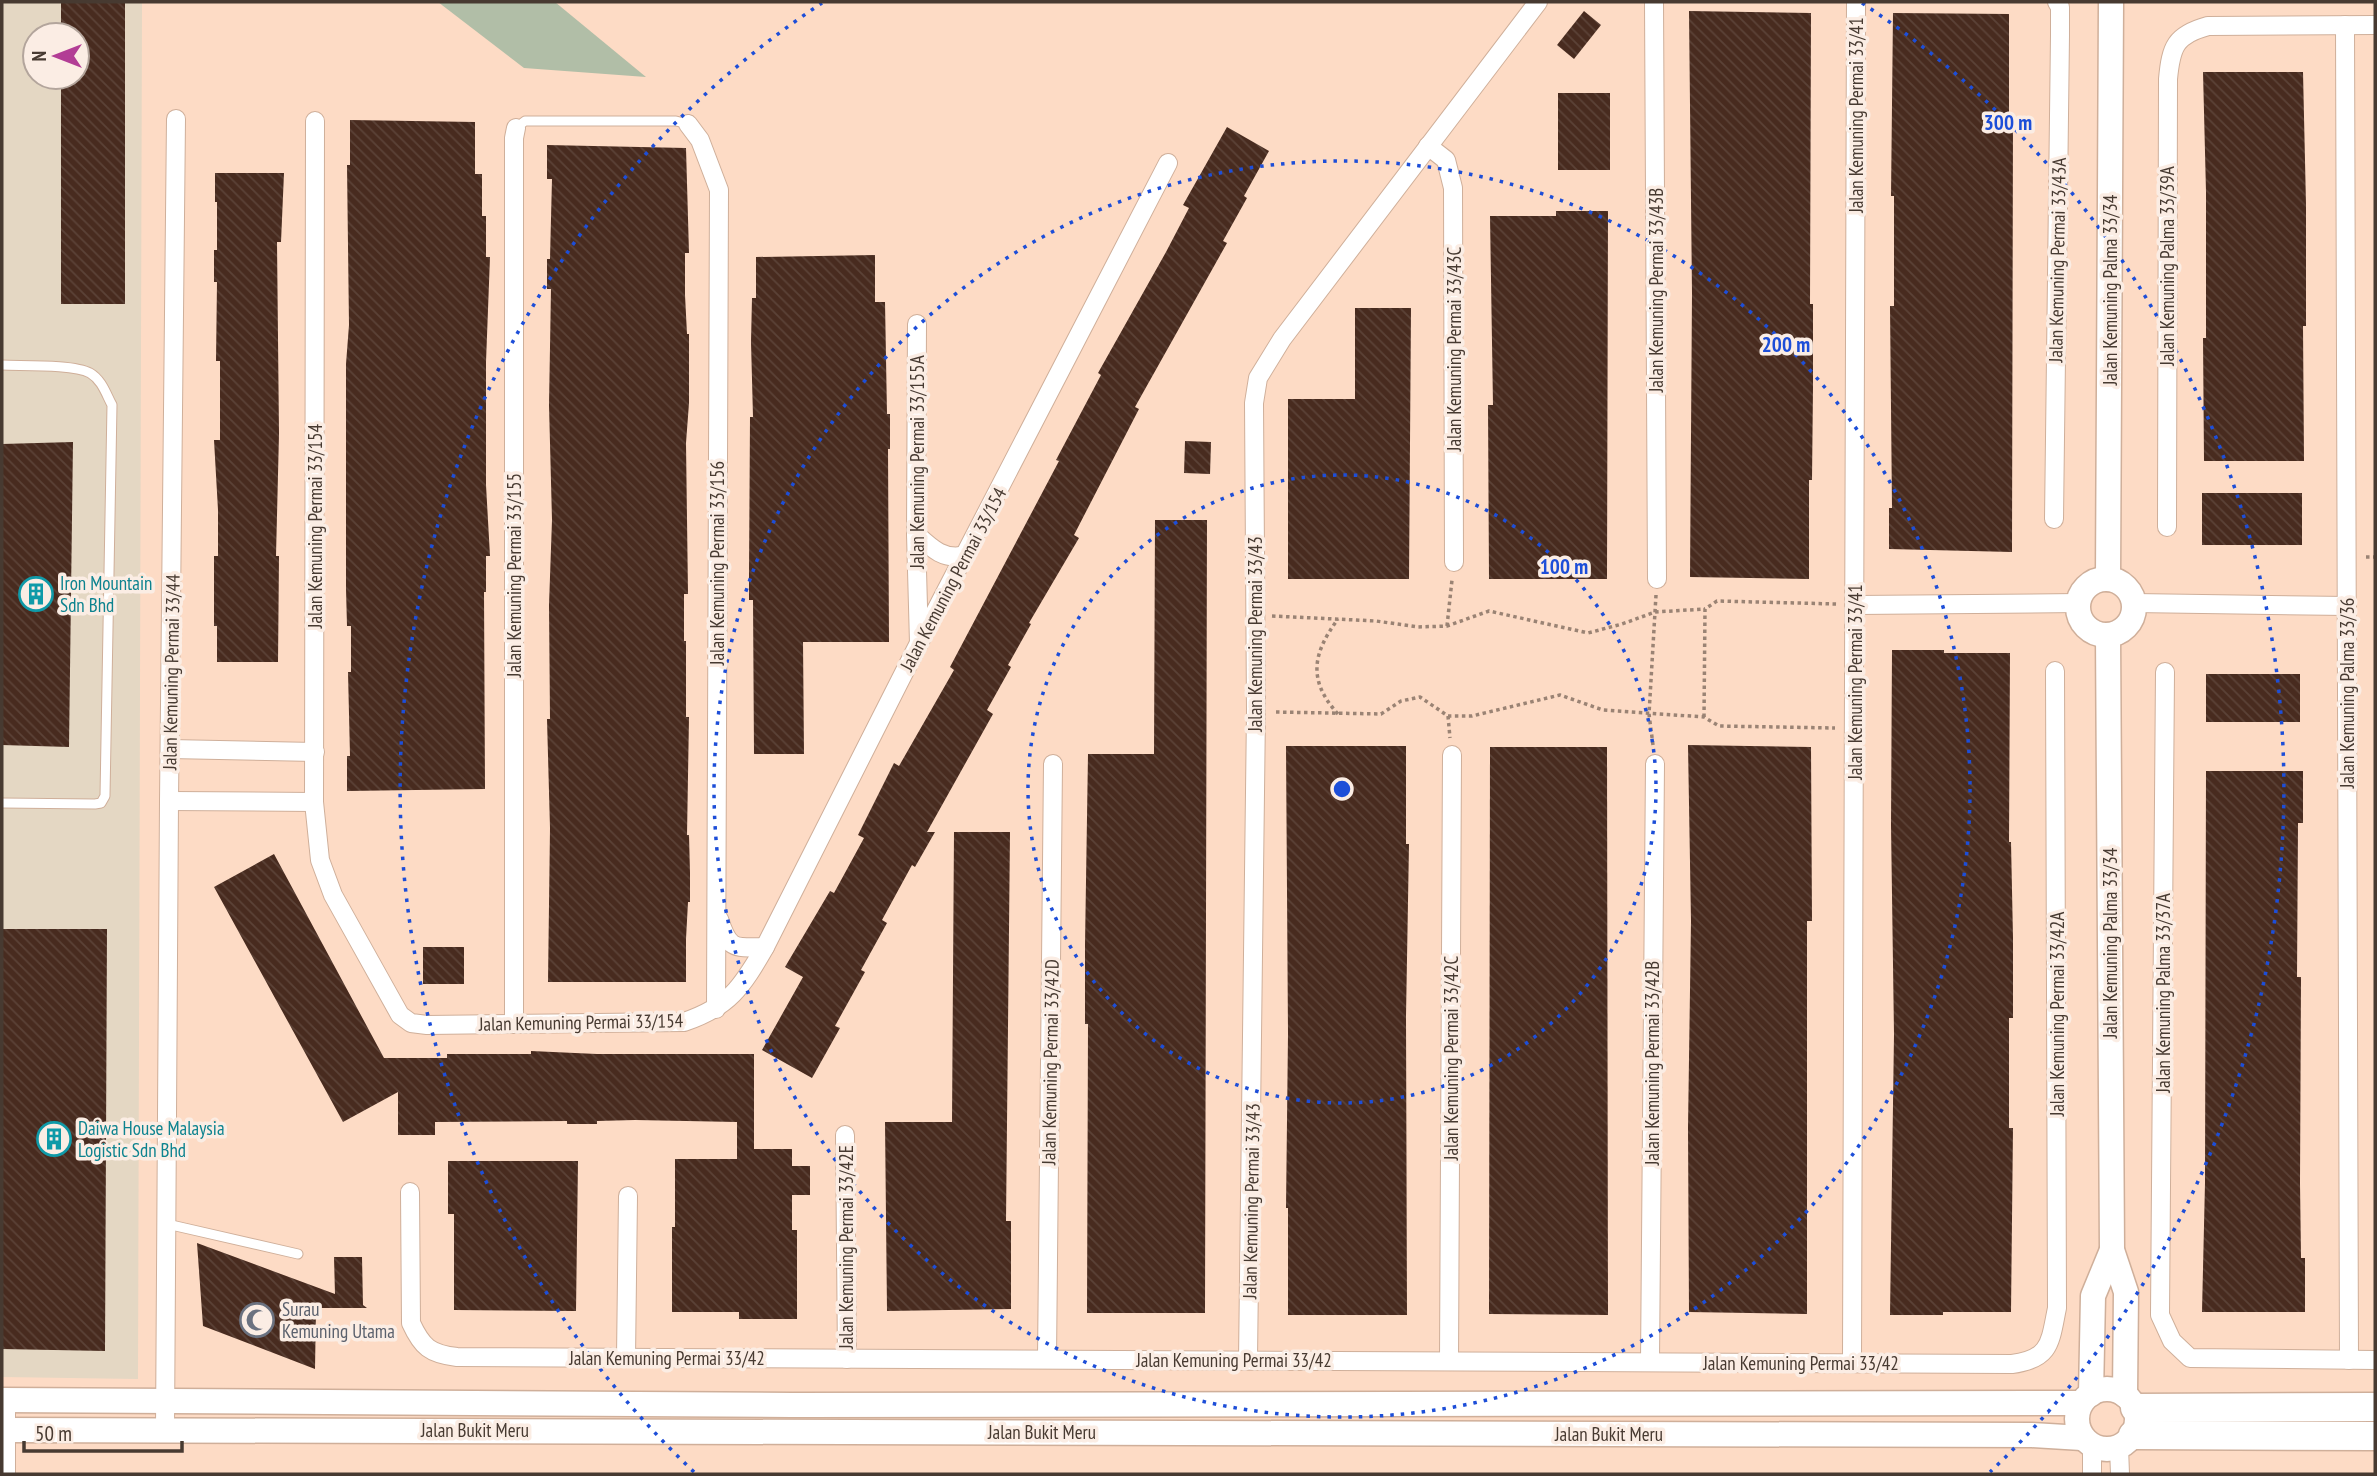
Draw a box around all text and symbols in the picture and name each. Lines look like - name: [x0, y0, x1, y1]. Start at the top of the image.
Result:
- street label: Jalan Kemuning Permai 33/41: [1844, 17, 1868, 214]
- north arrow: [21, 21, 91, 91]
- text: N: [27, 51, 51, 61]
- text: 300 m: [1984, 109, 2032, 136]
- street label: Jalan Kemuning Permai 33/43A: [2043, 157, 2071, 364]
- street label: Jalan Kemuning Palma 33/39A: [2155, 166, 2179, 367]
- street label: Jalan Kemuning Permai 33/43B: [1644, 188, 1668, 393]
- street label: Jalan Kemuning Palma 33/34: [2098, 194, 2122, 386]
- street label: Jalan Kemuning Permai 33/43C: [1442, 247, 1466, 452]
- text: 200 m: [1762, 331, 1810, 358]
- street label: Jalan Kemuning Permai 33/155A: [905, 355, 929, 570]
- street label: Jalan Kemuning Permai 33/154: [303, 423, 327, 629]
- street label: Jalan Kemuning Permai 33/156: [705, 461, 729, 666]
- street label: Jalan Kemuning Permai 33/155: [502, 473, 526, 678]
- street label: Jalan Kemuning Permai 33/154: [894, 483, 1012, 676]
- street label: Jalan Kemuning Permai 33/43: [1243, 536, 1267, 733]
- text: 100 m: [1540, 553, 1588, 580]
- place label: Iron Mountain Sdn Bhd: [60, 571, 152, 617]
- street label: Jalan Kemuning Permai 33/44: [157, 574, 185, 771]
- building icon: Iron Mountain Sdn Bhd: [17, 575, 55, 613]
- street label: Jalan Kemuning Permai 33/41: [1843, 584, 1867, 781]
- street label: Jalan Kemuning Palma 33/36: [2335, 598, 2359, 789]
- centre of rings: [1330, 777, 1354, 801]
- street label: Jalan Kemuning Palma 33/34: [2098, 847, 2122, 1039]
- street label: Jalan Kemuning Palma 33/37A: [2151, 893, 2175, 1094]
- street label: Jalan Kemuning Permai 33/42A: [2045, 912, 2069, 1117]
- street label: Jalan Kemuning Permai 33/42C: [1439, 956, 1463, 1161]
- street label: Jalan Kemuning Permai 33/42D: [1036, 959, 1064, 1166]
- street label: Jalan Kemuning Permai 33/42B: [1640, 961, 1664, 1166]
- street label: Jalan Kemuning Permai 33/154: [478, 1008, 684, 1036]
- street label: Jalan Kemuning Permai 33/43: [1237, 1103, 1265, 1300]
- place label: Daiwa House Malaysia Logistic Sdn Bhd: [78, 1116, 225, 1162]
- building icon: Daiwa House Malaysia Logistic Sdn Bhd: [35, 1120, 73, 1158]
- street label: Jalan Kemuning Permai 33/42E: [834, 1145, 858, 1350]
- place label: Surau Kemuning Utama: [282, 1297, 395, 1343]
- mosque icon: Surau Kemuning Utama: [238, 1301, 276, 1339]
- street label: Jalan Kemuning Permai 33/42: [568, 1346, 765, 1370]
- street label: Jalan Kemuning Permai 33/42: [1135, 1348, 1332, 1372]
- street label: Jalan Kemuning Permai 33/42: [1702, 1351, 1899, 1375]
- scale bar: [24, 1410, 182, 1454]
- street label: Jalan Bukit Meru: [420, 1418, 529, 1442]
- text: 50 m: [35, 1420, 72, 1447]
- street label: Jalan Bukit Meru: [987, 1420, 1096, 1444]
- street label: Jalan Bukit Meru: [1554, 1422, 1663, 1446]

